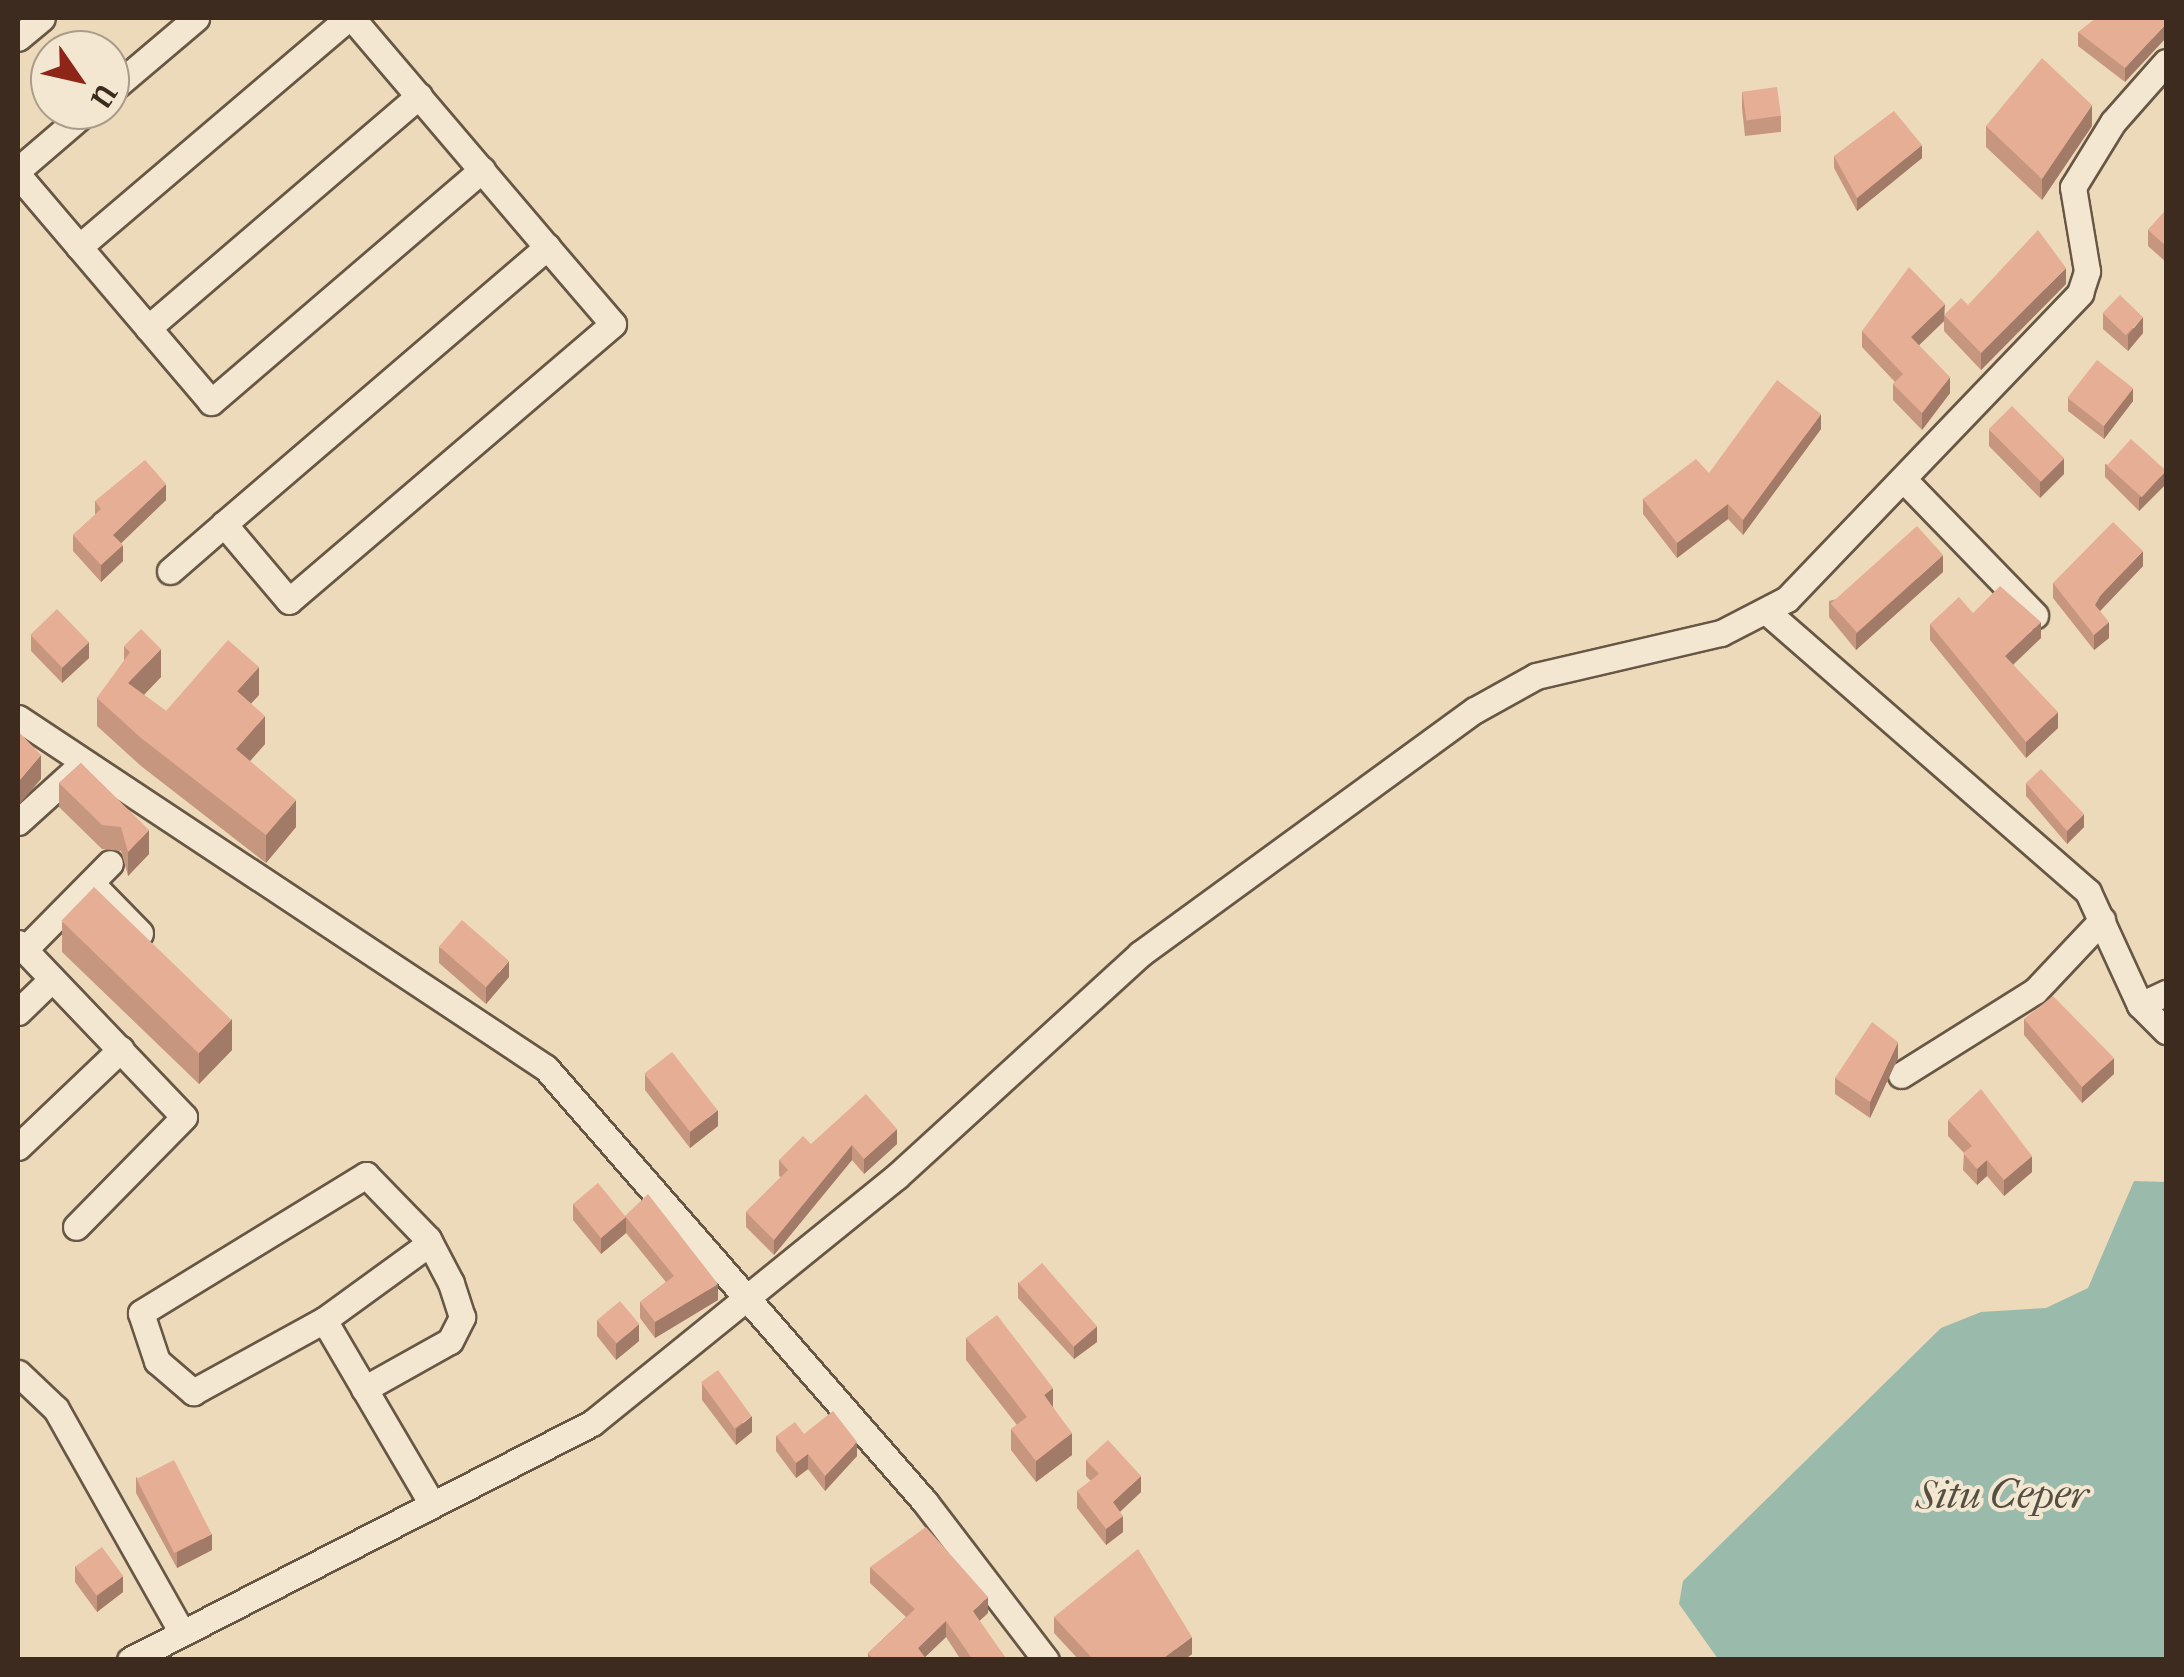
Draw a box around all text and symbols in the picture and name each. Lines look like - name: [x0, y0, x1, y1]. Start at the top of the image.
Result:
- north arrow: [30, 30, 130, 130]
- text: U: [84, 78, 123, 114]
- water label: Situ Ceper: [1916, 1471, 2088, 1519]

